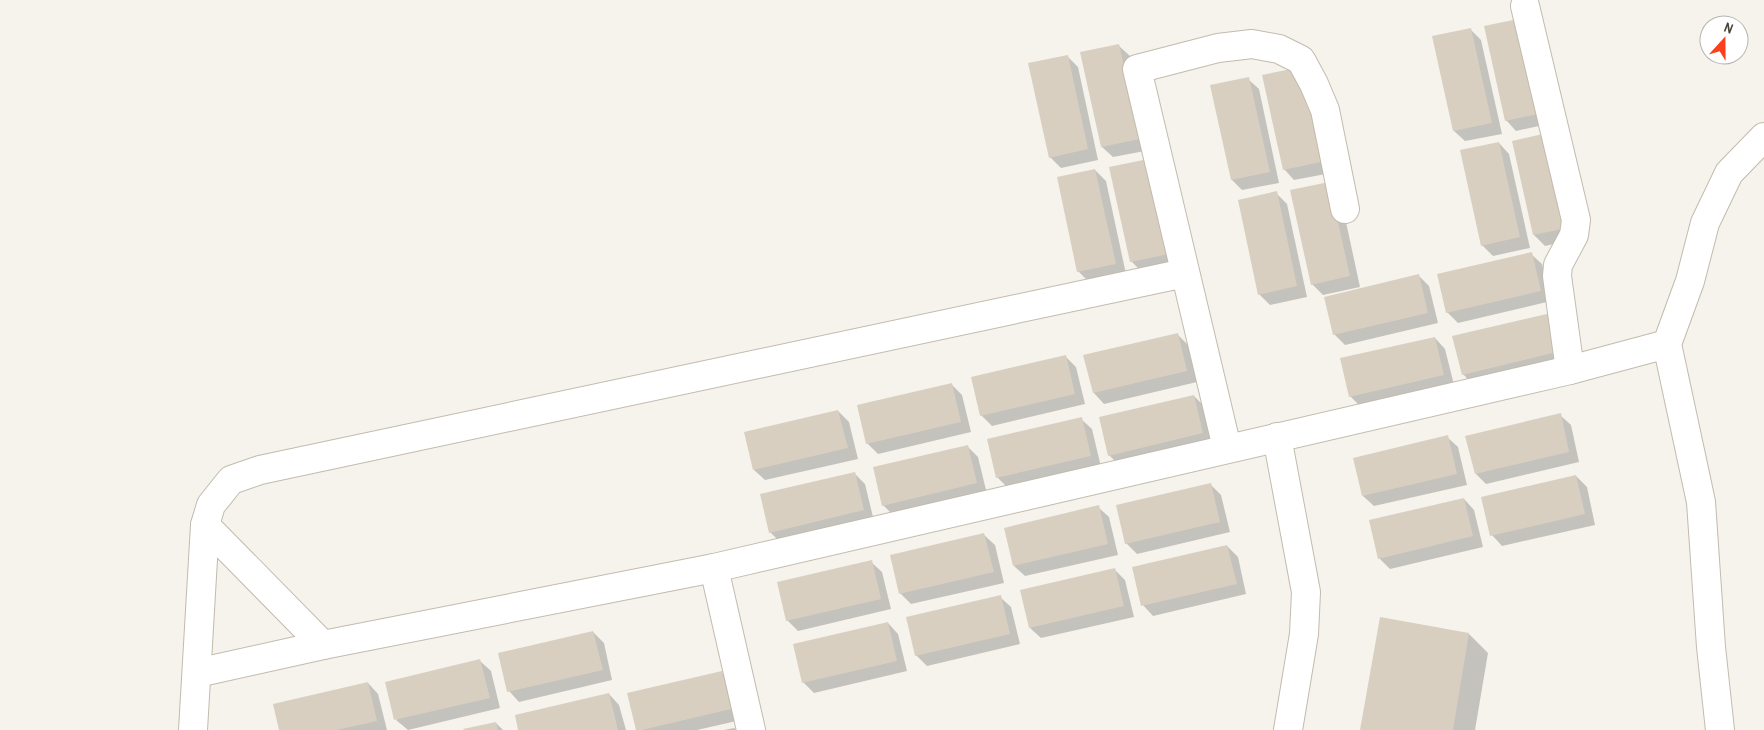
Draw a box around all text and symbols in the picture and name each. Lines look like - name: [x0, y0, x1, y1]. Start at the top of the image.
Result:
- north arrow: [1699, 15, 1749, 65]
- text: N: [1722, 18, 1736, 38]

